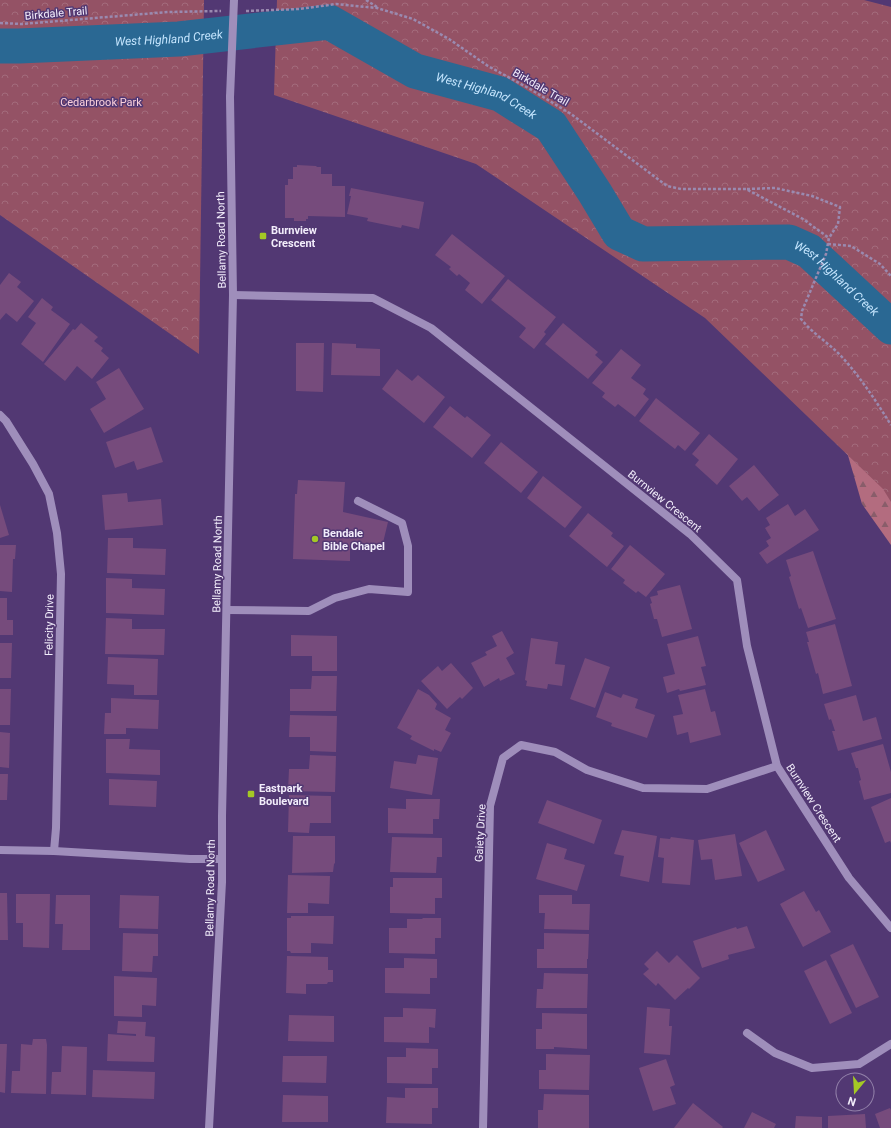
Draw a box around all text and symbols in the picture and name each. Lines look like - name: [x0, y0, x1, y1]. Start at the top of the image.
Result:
- street label: Birkdale Trail: [24, 4, 88, 23]
- water label: West Highland Creek: [115, 27, 224, 49]
- street label: Birkdale Trail: [510, 66, 571, 109]
- water label: West Highland Creek: [434, 70, 540, 123]
- park label: Cedarbrook Park: [60, 96, 142, 109]
- street label: Bellamy Road North: [214, 191, 229, 289]
- place label: Burnview Crescent: [271, 224, 317, 250]
- marker: Burnview Crescent: [258, 231, 268, 241]
- water label: West Highland Creek: [792, 238, 882, 320]
- street label: Burnview Crescent: [625, 468, 704, 535]
- street label: Bellamy Road North: [210, 515, 225, 613]
- place label: Bendale Bible Chapel: [323, 527, 385, 553]
- marker: Bendale Bible Chapel: [310, 534, 320, 544]
- street label: Felicity Drive: [42, 594, 57, 656]
- street label: Burnview Crescent: [783, 762, 844, 845]
- place label: Eastpark Boulevard: [259, 782, 309, 808]
- marker: Eastpark Boulevard: [246, 789, 256, 799]
- street label: Gaiety Drive: [472, 803, 489, 862]
- street label: Bellamy Road North: [203, 839, 218, 937]
- north arrow: [835, 1072, 875, 1112]
- text: N: [846, 1094, 858, 1108]

